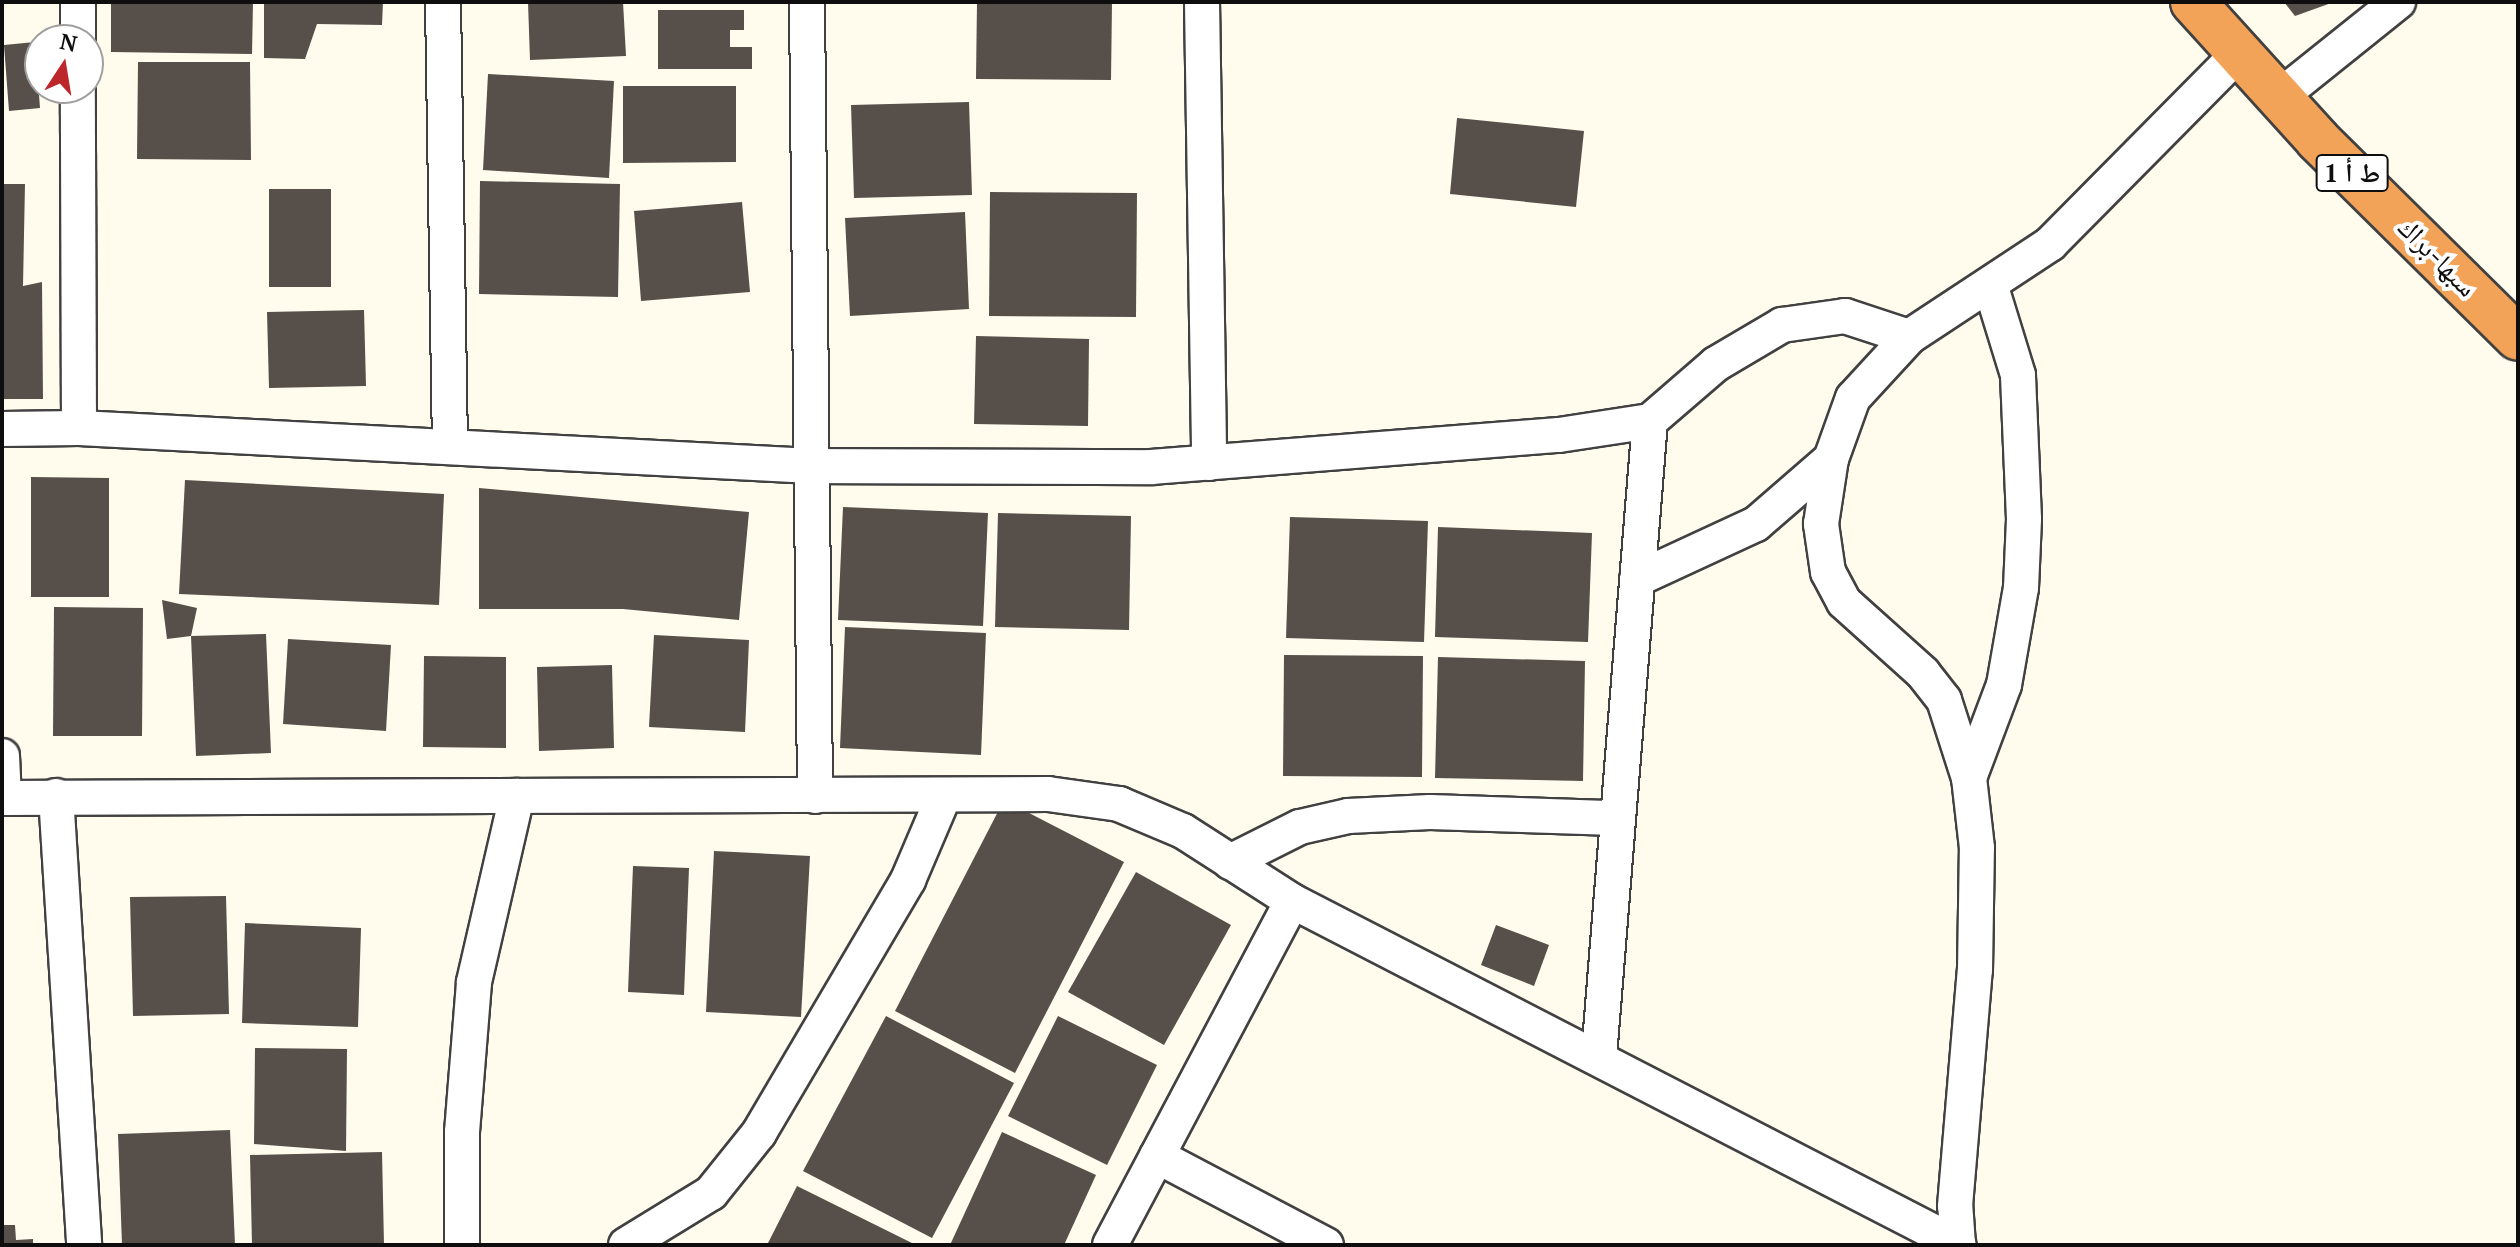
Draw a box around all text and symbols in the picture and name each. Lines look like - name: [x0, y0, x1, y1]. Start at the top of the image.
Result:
- north arrow: [24, 24, 104, 104]
- text: N: [58, 26, 80, 58]
- road number: ط أ 1: [2314, 151, 2390, 195]
- street label: سبها-براك: [2392, 211, 2484, 303]

